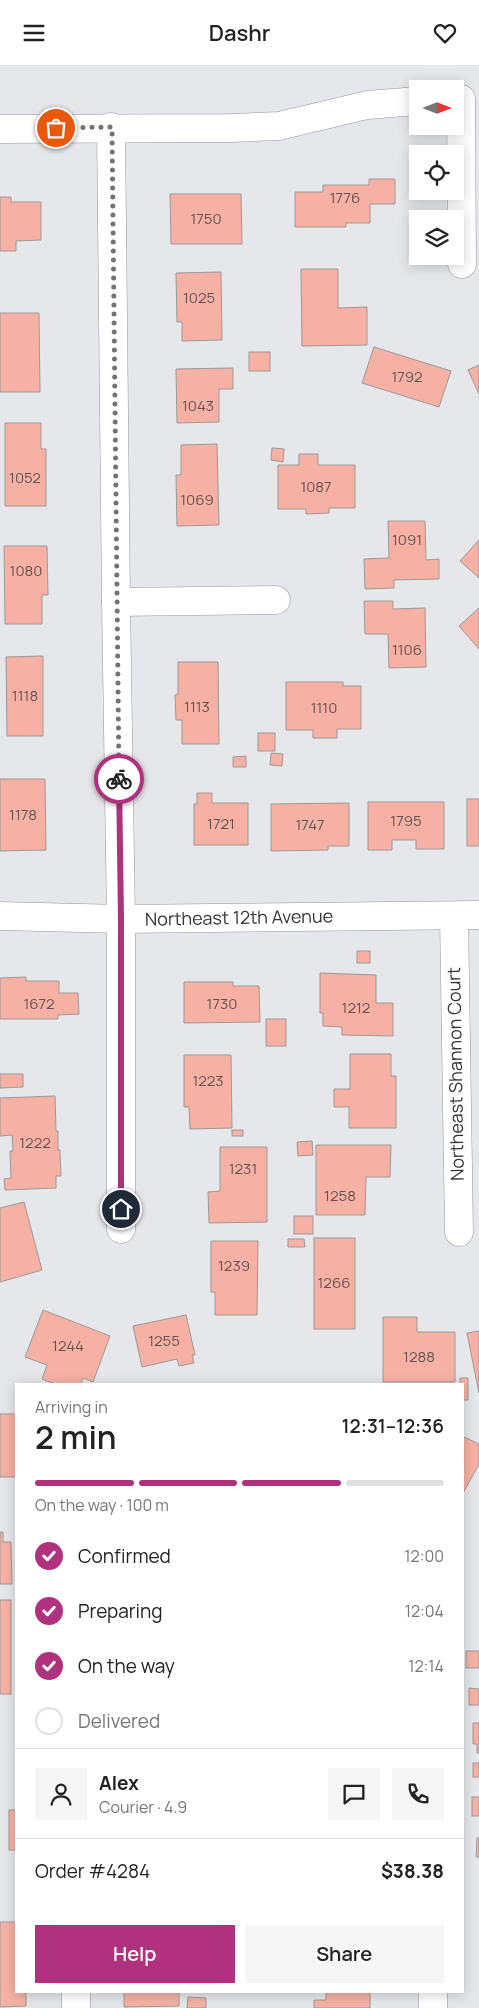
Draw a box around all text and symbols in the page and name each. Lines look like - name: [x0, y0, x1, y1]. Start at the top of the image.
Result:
- text: Dashr: [209, 18, 270, 48]
- icon: menu: [20, 19, 48, 47]
- icon: heart: [431, 19, 459, 47]
- north arrow: [409, 80, 464, 135]
- map controls: [409, 80, 464, 265]
- pin: [35, 107, 77, 149]
- icon: bag: [42, 114, 70, 142]
- button: locate: [409, 145, 464, 200]
- house number: 1776: [330, 187, 360, 208]
- house number: 1750: [190, 208, 222, 229]
- button: layers: [409, 210, 464, 265]
- house number: 1025: [183, 287, 215, 308]
- house number: 1792: [391, 366, 423, 387]
- house number: 1043: [182, 395, 214, 416]
- house number: 1052: [9, 467, 41, 488]
- house number: 1087: [300, 476, 332, 497]
- house number: 1069: [180, 489, 214, 510]
- house number: 1091: [392, 529, 422, 550]
- house number: 1080: [10, 560, 42, 581]
- house number: 1106: [392, 639, 422, 660]
- house number: 1118: [12, 685, 38, 706]
- house number: 1113: [184, 696, 210, 717]
- house number: 1110: [311, 697, 337, 718]
- courier: [94, 754, 144, 804]
- icon: bike: [105, 765, 133, 793]
- house number: 1178: [9, 804, 37, 825]
- house number: 1795: [390, 810, 422, 831]
- house number: 1721: [207, 813, 235, 834]
- house number: 1747: [295, 814, 325, 835]
- street label: Northeast 12th Avenue: [145, 903, 333, 931]
- street label: Northeast Shannon Court: [441, 967, 469, 1181]
- house number: 1672: [23, 993, 55, 1014]
- house number: 1730: [207, 993, 237, 1014]
- house number: 1212: [342, 997, 370, 1018]
- house number: 1223: [192, 1070, 224, 1091]
- house number: 1222: [19, 1132, 51, 1153]
- house number: 1231: [229, 1158, 257, 1179]
- house number: 1258: [324, 1185, 356, 1206]
- pin: [100, 1188, 142, 1230]
- icon: home: [107, 1195, 135, 1223]
- house number: 1239: [218, 1255, 250, 1276]
- house number: 1266: [317, 1272, 351, 1293]
- house number: 1255: [148, 1330, 180, 1351]
- house number: 1244: [52, 1335, 84, 1356]
- house number: 1288: [403, 1346, 435, 1367]
- text: Arriving in: [35, 1396, 108, 1418]
- text: 12:31–12:36: [342, 1413, 444, 1439]
- text: 2 min: [35, 1415, 117, 1459]
- text: On the way · 100 m: [35, 1494, 169, 1516]
- icon: check: [35, 1542, 63, 1570]
- text: Confirmed: [78, 1543, 171, 1569]
- text: 12:00: [404, 1545, 444, 1567]
- icon: check: [35, 1597, 63, 1625]
- text: Preparing: [78, 1598, 163, 1624]
- text: 12:04: [405, 1600, 444, 1622]
- icon: check: [35, 1652, 63, 1680]
- text: On the way: [78, 1653, 175, 1679]
- text: 12:14: [408, 1655, 444, 1677]
- text: Delivered: [78, 1708, 160, 1734]
- button: person: [35, 1768, 87, 1820]
- button: chat: [328, 1768, 380, 1820]
- button: phone: [392, 1768, 444, 1820]
- text: Alex: [99, 1770, 139, 1796]
- text: Courier · 4.9: [99, 1796, 187, 1818]
- text: Order #4284: [35, 1858, 150, 1884]
- text: $38.38: [381, 1858, 444, 1884]
- button: Help: [35, 1925, 235, 1983]
- button: Share: [245, 1925, 444, 1983]

